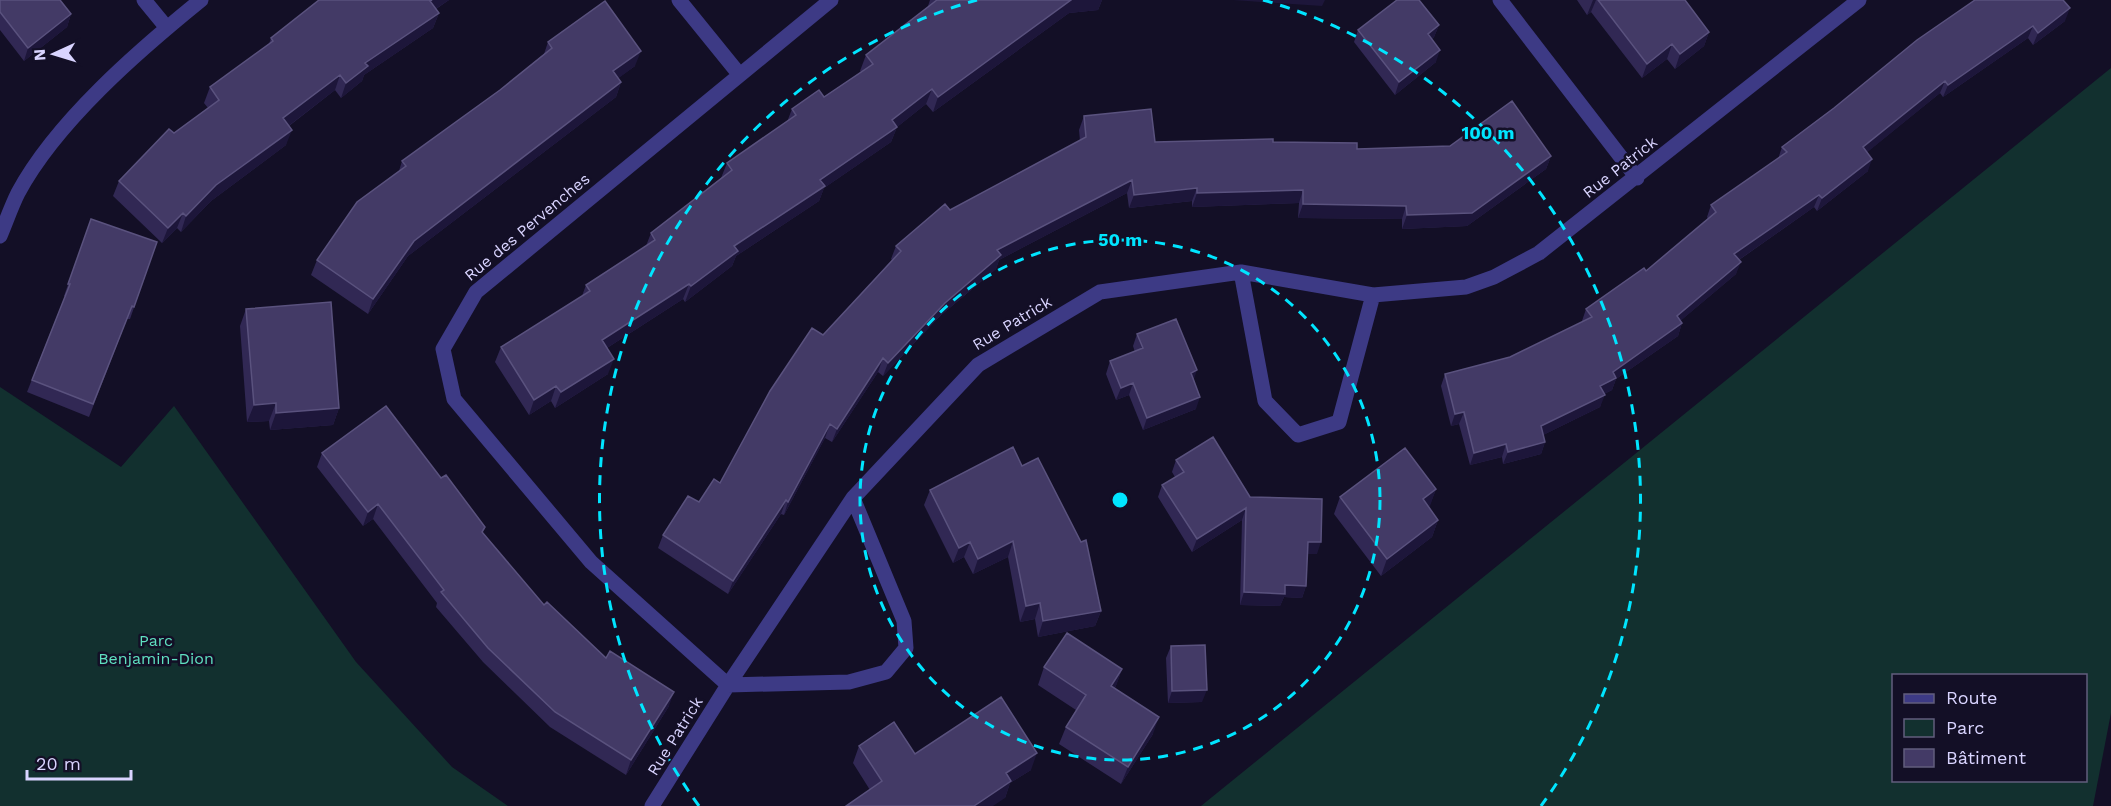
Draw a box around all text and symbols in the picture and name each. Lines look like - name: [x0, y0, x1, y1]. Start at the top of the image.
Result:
- north arrow: [24, 24, 84, 84]
- text: N: [30, 48, 49, 62]
- text: 100 m: [1461, 122, 1515, 143]
- street label: Rue Patrick: [1579, 132, 1661, 202]
- street label: Rue des Pervenches: [461, 169, 593, 285]
- text: 50 m: [1098, 229, 1142, 250]
- street label: Rue Patrick: [969, 292, 1055, 354]
- centre of rings: [1110, 490, 1130, 510]
- park label: Parc Benjamin-Dion: [98, 631, 214, 668]
- legend: [1892, 674, 2087, 782]
- text: Route: [1946, 687, 1998, 708]
- street label: Rue Patrick: [643, 693, 707, 779]
- text: Parc: [1946, 717, 1984, 738]
- scale bar: [27, 743, 130, 781]
- text: Bâtiment: [1946, 747, 2026, 768]
- text: 20 m: [36, 753, 81, 774]

